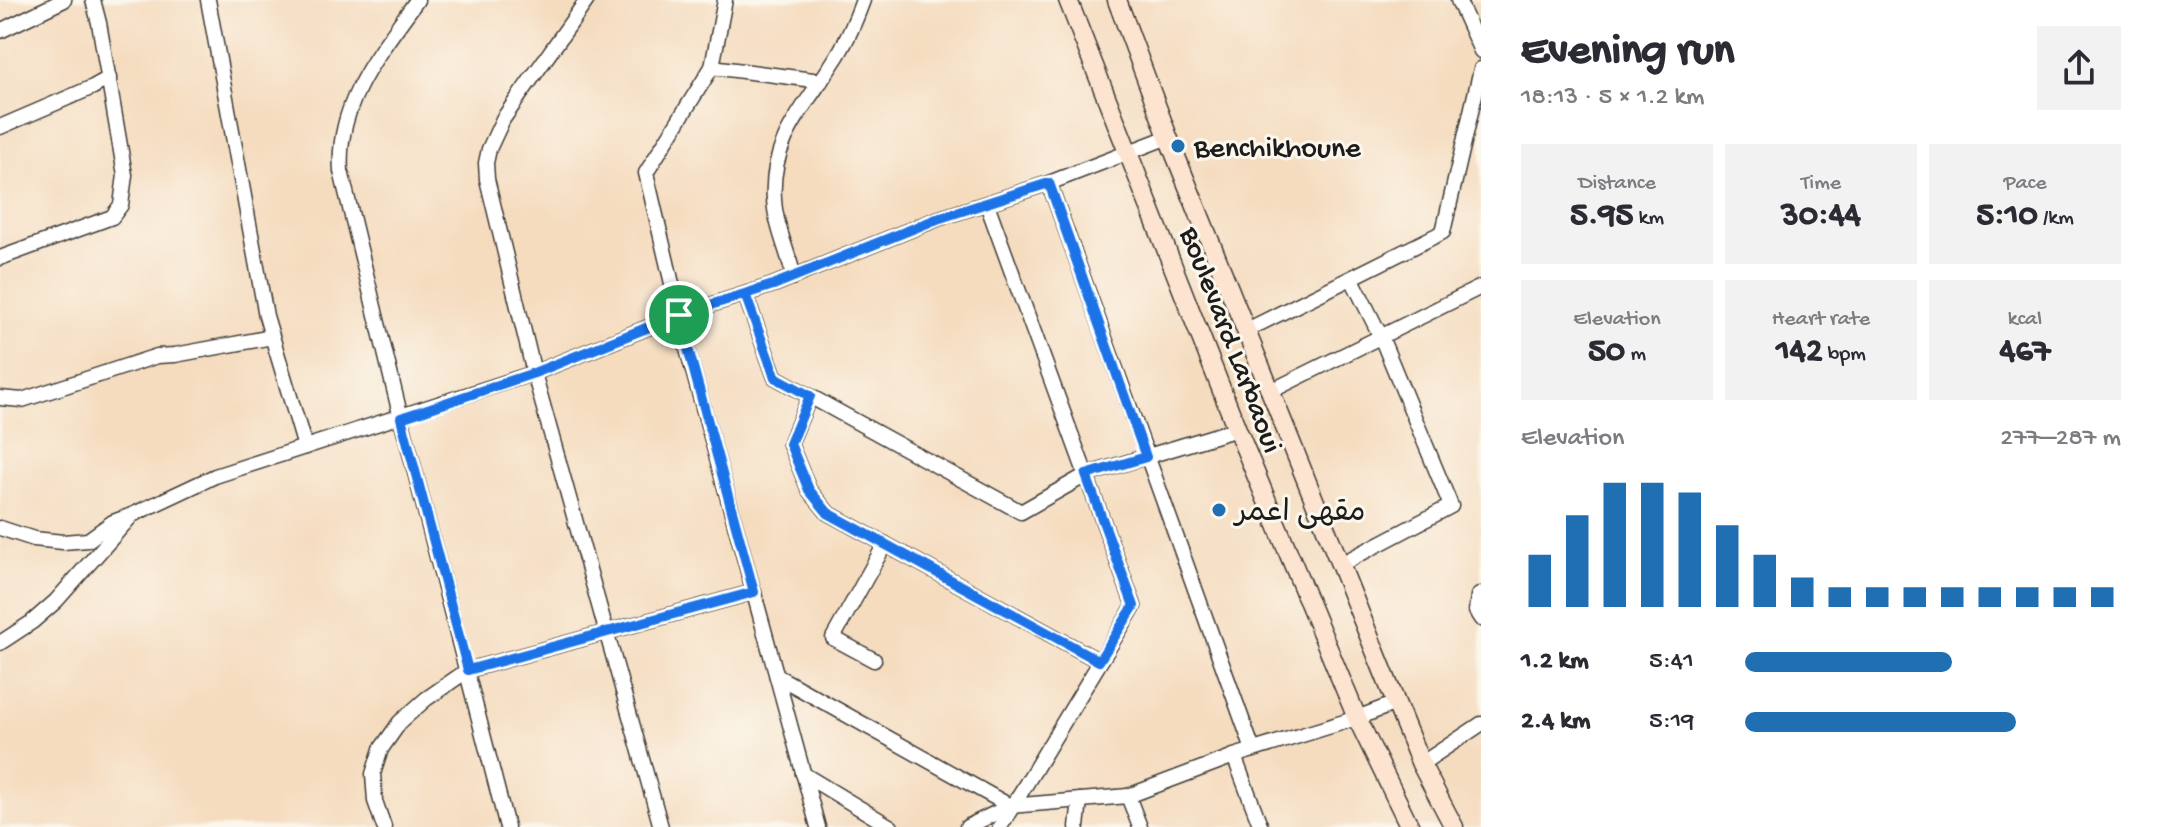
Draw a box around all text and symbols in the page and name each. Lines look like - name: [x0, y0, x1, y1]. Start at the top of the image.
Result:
- button: share: [2037, 26, 2121, 110]
- text: Evening run: [1521, 27, 1734, 79]
- text: 18:13 · 5 × 1.2 km: [1521, 83, 1705, 114]
- place label: Benchikhoune: [1193, 133, 1361, 168]
- marker: Benchikhoune: [1169, 137, 1187, 155]
- text: Distance: [1578, 171, 1656, 197]
- text: Time: [1801, 171, 1841, 197]
- text: Pace: [2003, 171, 2047, 197]
- text: 5.95: [1570, 197, 1633, 237]
- text: 30:44: [1781, 197, 1861, 237]
- text: 5:10: [1976, 197, 2038, 237]
- text: km: [1633, 206, 1664, 232]
- text: /km: [2038, 206, 2074, 232]
- street label: Boulevard Larbaoui: [1169, 222, 1288, 459]
- pin: [645, 281, 713, 349]
- icon: arrive: [657, 293, 701, 337]
- text: Elevation: [1573, 307, 1661, 333]
- text: Heart rate: [1772, 307, 1870, 333]
- text: kcal: [2008, 307, 2042, 333]
- text: 50: [1588, 333, 1625, 373]
- text: 142: [1776, 333, 1823, 373]
- text: 467: [2000, 333, 2051, 373]
- text: m: [1625, 342, 1646, 368]
- text: bpm: [1823, 342, 1866, 368]
- text: Elevation: [1521, 424, 1624, 455]
- text: 277–287 m: [2000, 424, 2121, 455]
- place label: مقهى اعمر: [1232, 497, 1365, 532]
- marker: مقهى اعمر: [1210, 501, 1228, 519]
- text: 1.2 km: [1521, 647, 1589, 678]
- text: 5:41: [1649, 647, 1694, 678]
- text: 2.4 km: [1521, 707, 1590, 738]
- text: 5:19: [1649, 707, 1694, 738]

